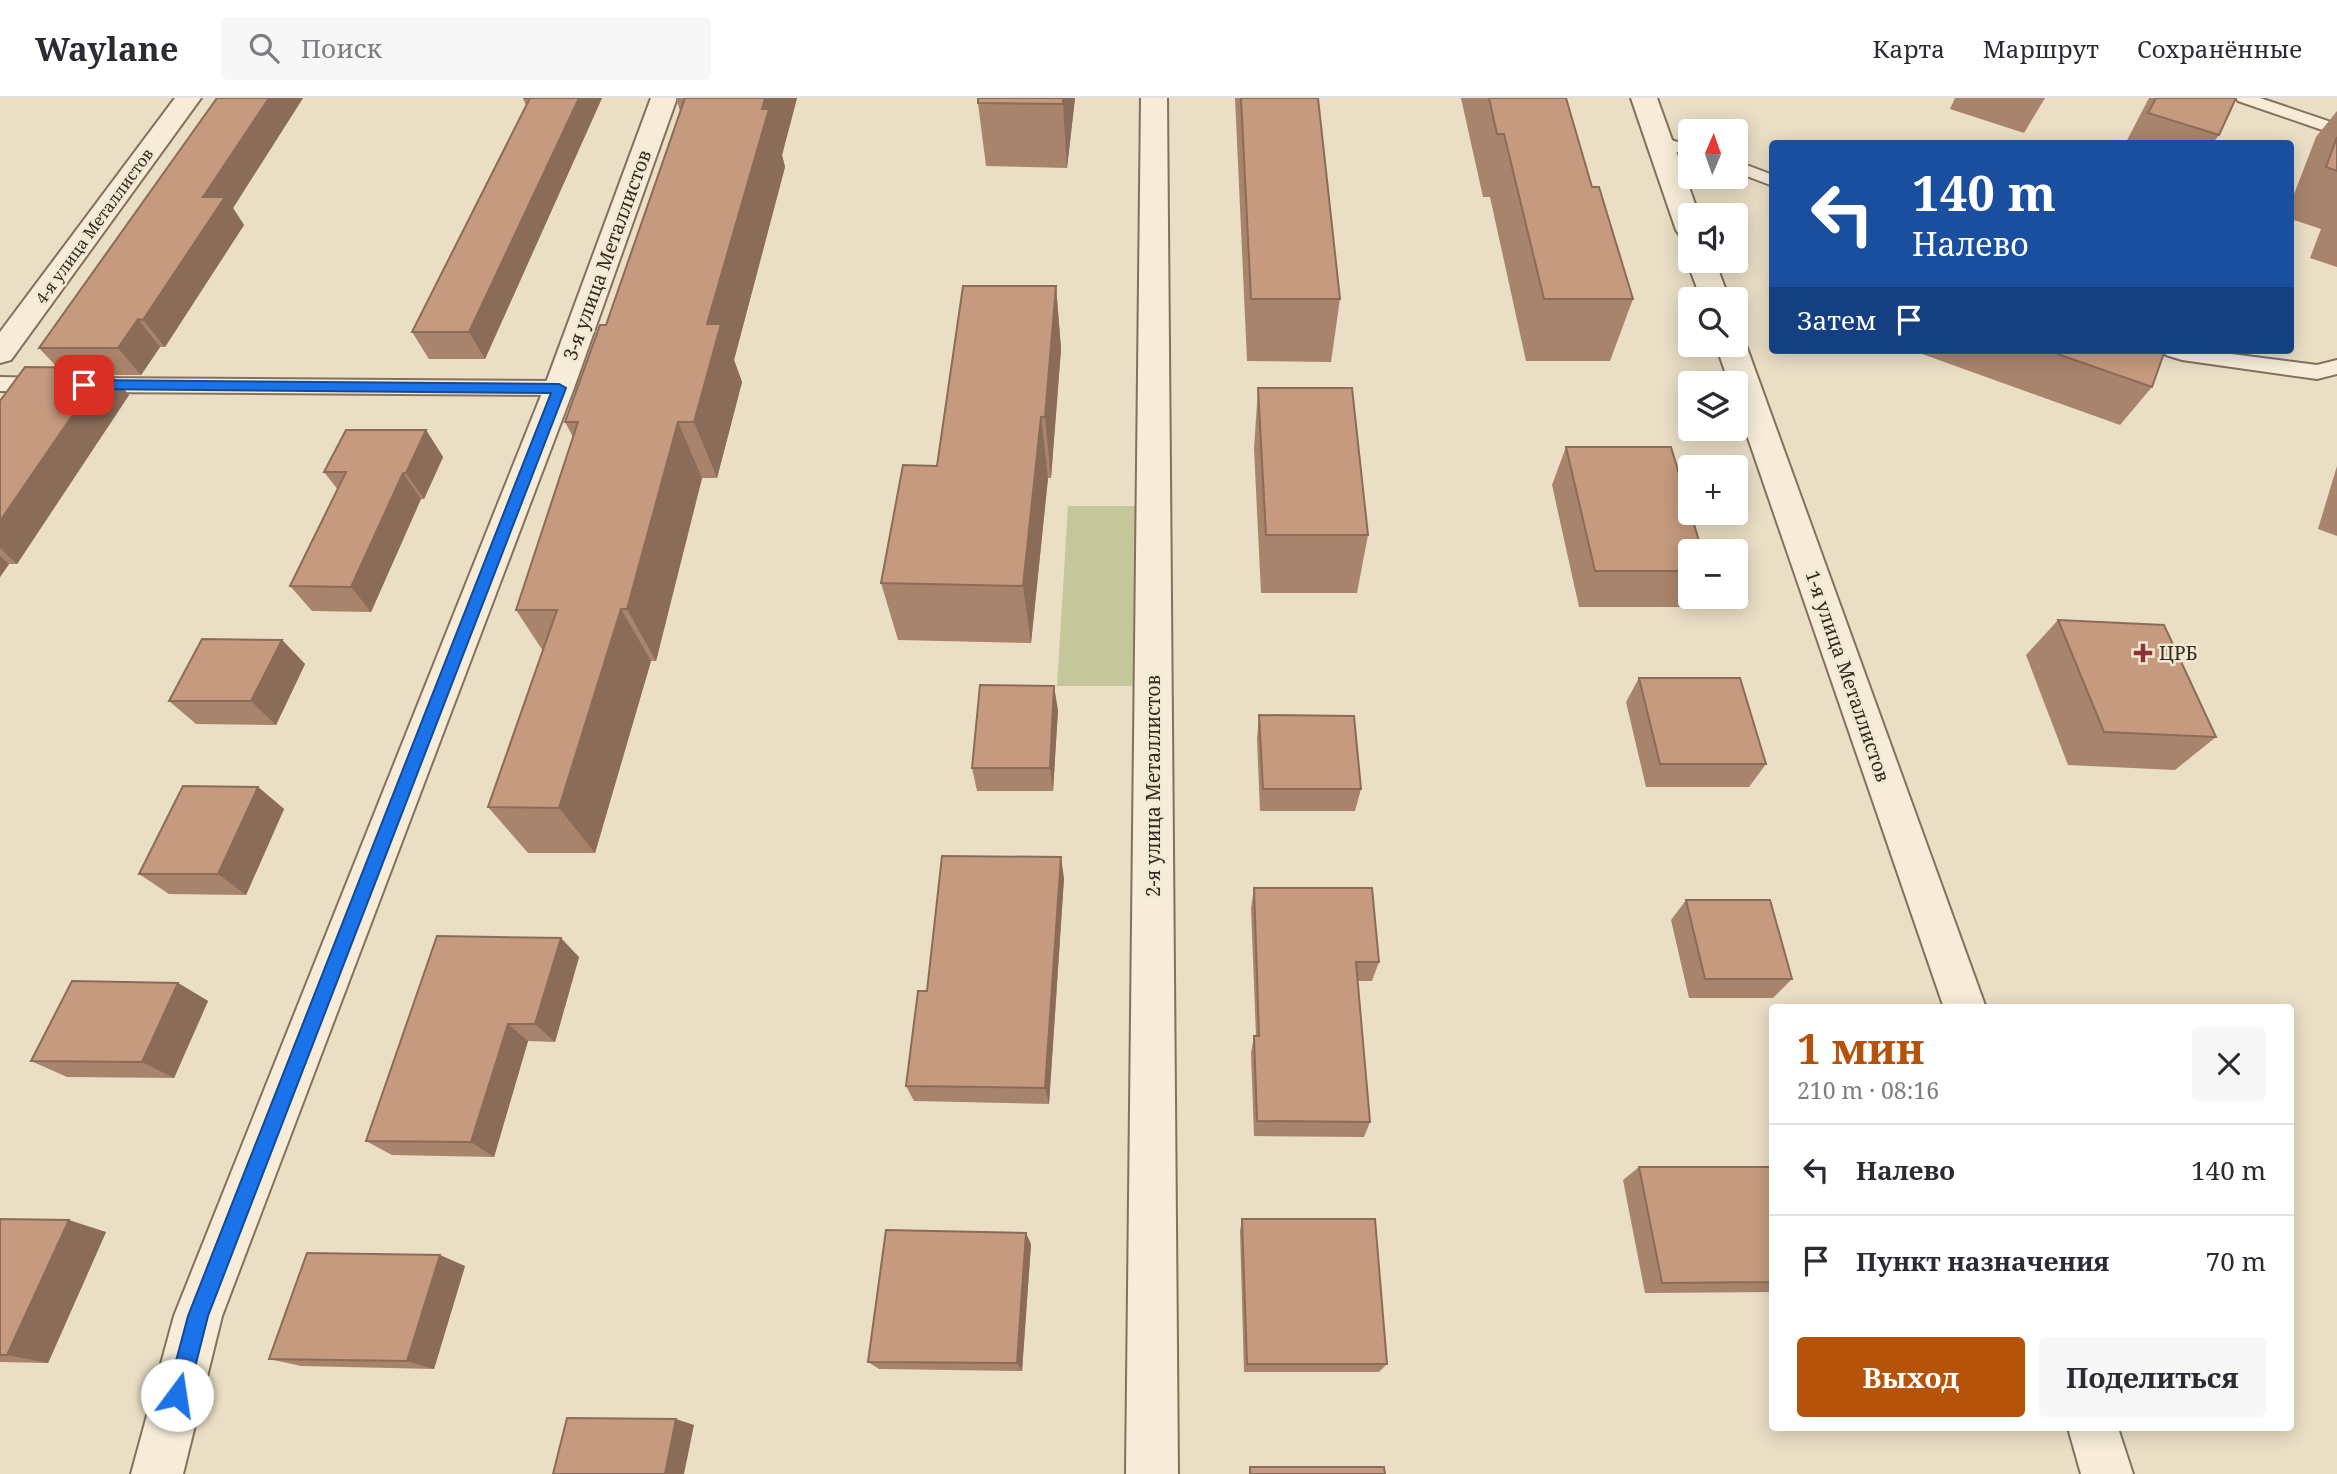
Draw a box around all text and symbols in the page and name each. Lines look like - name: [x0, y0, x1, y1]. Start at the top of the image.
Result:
- search box: [221, 17, 711, 80]
- text: Waylane: [35, 26, 179, 71]
- icon: search: [245, 29, 283, 67]
- text: Поиск: [301, 30, 382, 66]
- text: Карта: [1873, 32, 1945, 65]
- text: Маршрут: [1983, 32, 2099, 65]
- text: Сохранённые: [2137, 32, 2302, 65]
- north arrow: [1678, 119, 1748, 189]
- map controls: [1678, 119, 1748, 609]
- street label: 4-я улица Металлистов: [30, 144, 158, 308]
- street label: 3-я улица Металлистов: [557, 146, 657, 364]
- text: 140 m: [1912, 159, 2056, 225]
- icon: left: [1797, 168, 1888, 259]
- button: sound: [1678, 203, 1748, 273]
- text: Налево: [1912, 222, 2029, 265]
- button: search: [1678, 287, 1748, 357]
- icon: arrive: [1890, 301, 1928, 339]
- text: Затем: [1797, 302, 1876, 338]
- pin: [54, 355, 114, 415]
- icon: arrive: [65, 366, 103, 404]
- button: layers: [1678, 371, 1748, 441]
- button: +: [1678, 455, 1748, 525]
- button: −: [1678, 539, 1748, 609]
- street label: 1-я улица Металлистов: [1800, 567, 1896, 785]
- place label: ЦРБ: [2159, 640, 2198, 666]
- marker: ЦРБ: [2133, 643, 2153, 663]
- street label: 2-я улица Металлистов: [1140, 675, 1166, 897]
- text: 1 мин: [1797, 1019, 1924, 1076]
- button: close: [2192, 1027, 2266, 1101]
- text: 210 m · 08:16: [1797, 1074, 1939, 1106]
- icon: left: [1797, 1151, 1835, 1189]
- text: Налево: [1856, 1152, 1955, 1188]
- text: 140 m: [2191, 1152, 2266, 1188]
- icon: arrive: [1797, 1242, 1835, 1280]
- text: Пункт назначения: [1856, 1243, 2109, 1279]
- text: 70 m: [2206, 1243, 2266, 1279]
- button: Выход: [1797, 1337, 2025, 1417]
- button: Поделиться: [2039, 1337, 2266, 1417]
- position arrow: [140, 1358, 214, 1432]

